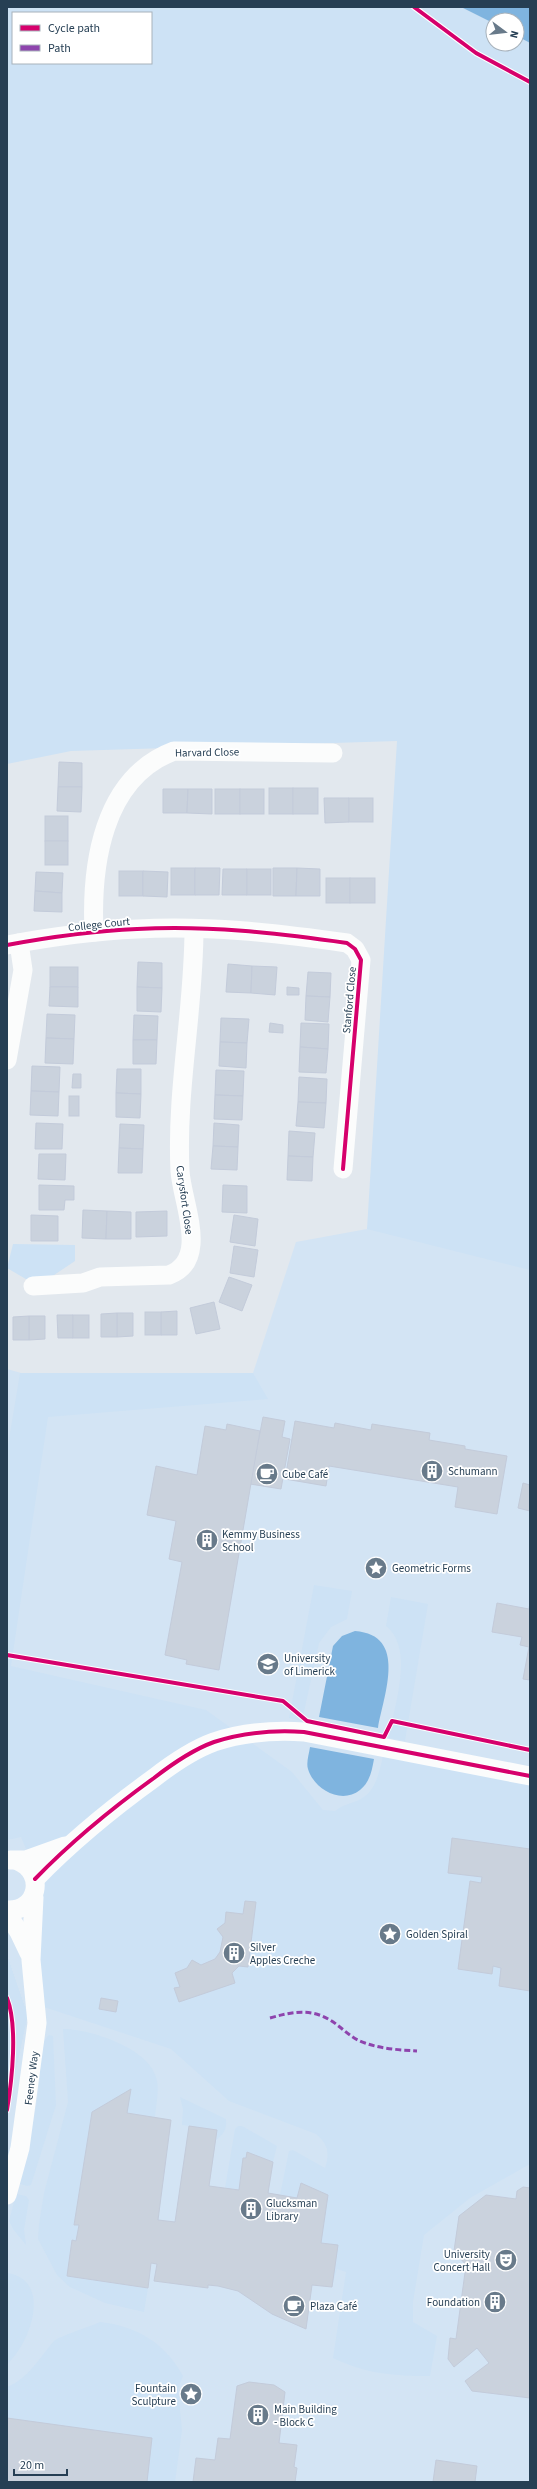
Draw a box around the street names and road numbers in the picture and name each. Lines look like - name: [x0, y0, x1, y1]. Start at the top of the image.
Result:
- street label: Harvard Close: [175, 744, 240, 761]
- street label: College Court: [67, 914, 131, 935]
- street label: Stanford Close: [339, 966, 360, 1034]
- street label: Carysfort Close: [172, 1165, 197, 1236]
- street label: Feeney Way: [21, 2050, 42, 2106]

